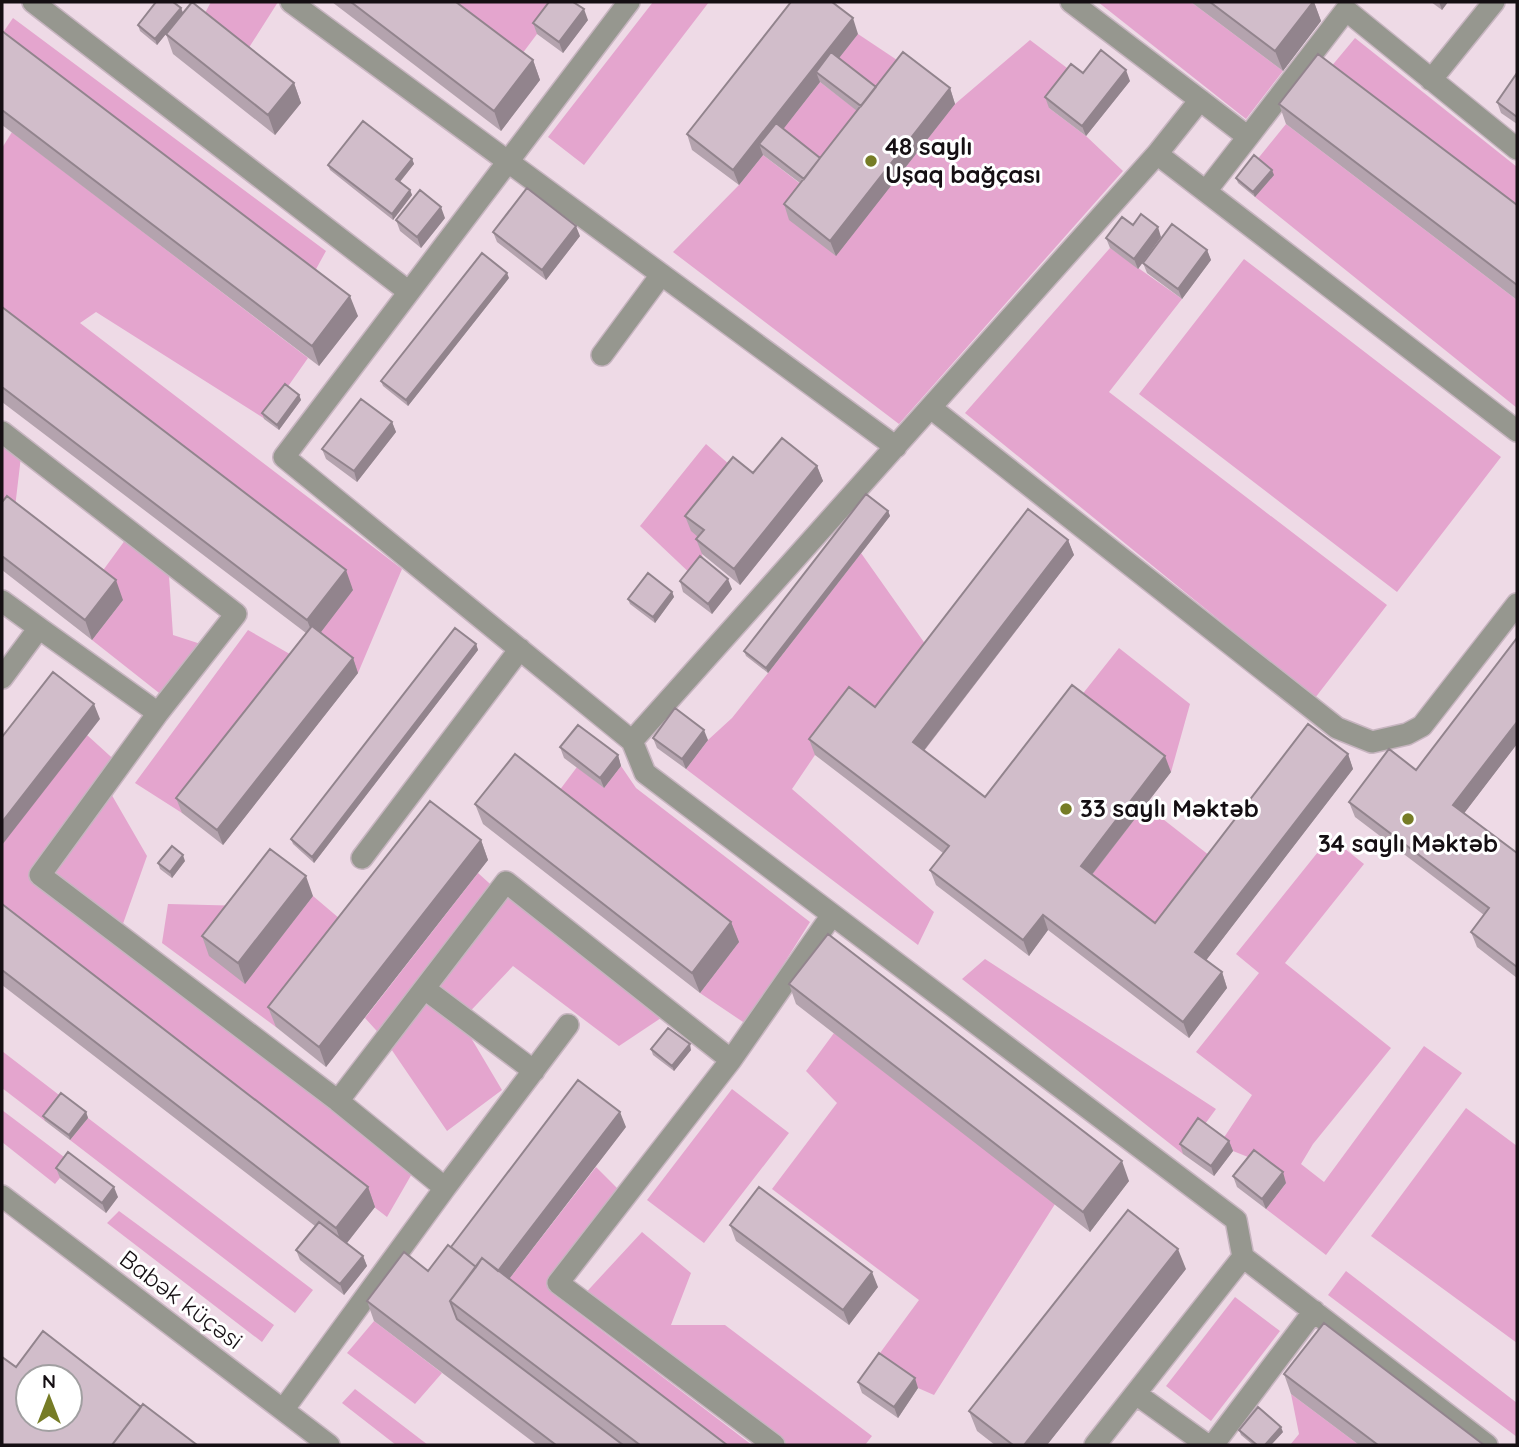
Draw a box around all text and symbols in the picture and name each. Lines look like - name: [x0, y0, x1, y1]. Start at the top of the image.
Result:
- place label: 48 saylı Uşaq bağçası: [885, 131, 1041, 189]
- marker: 48 saylı Uşaq bağçası: [863, 153, 879, 169]
- place label: 33 saylı Məktəb: [1080, 793, 1259, 823]
- marker: 33 saylı Məktəb: [1058, 801, 1074, 817]
- marker: 34 saylı Məktəb: [1400, 811, 1416, 827]
- place label: 34 saylı Məktəb: [1318, 828, 1498, 858]
- street label: Babək küçəsi: [114, 1243, 249, 1355]
- north arrow: [14, 1363, 84, 1433]
- text: N: [42, 1369, 56, 1393]

